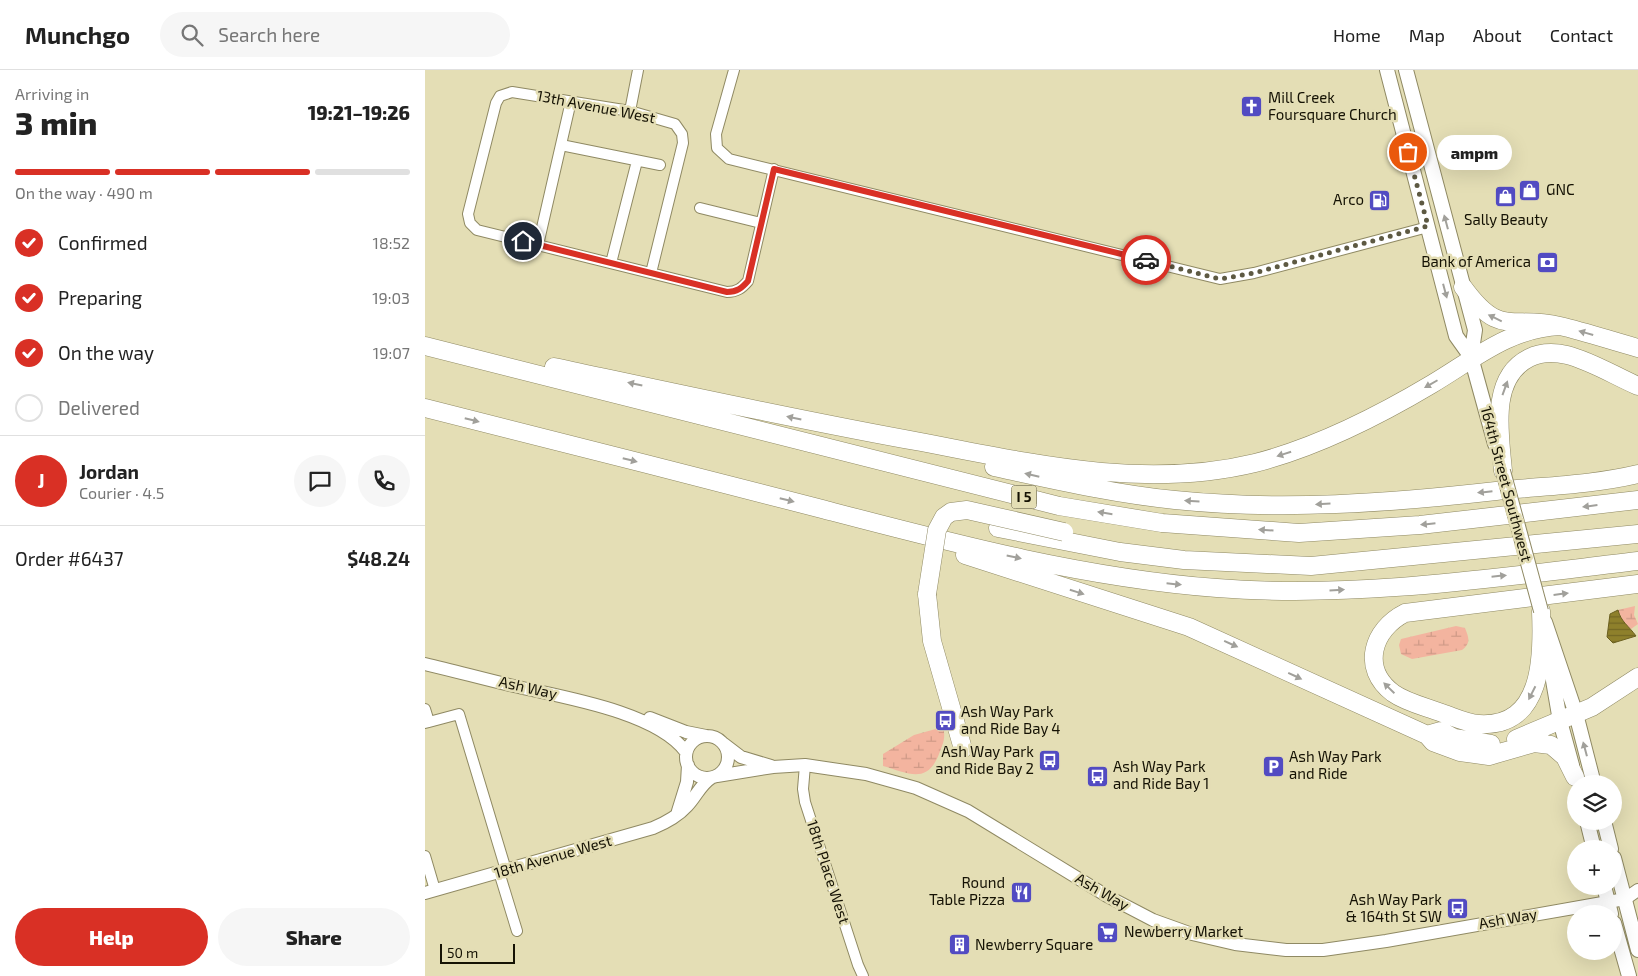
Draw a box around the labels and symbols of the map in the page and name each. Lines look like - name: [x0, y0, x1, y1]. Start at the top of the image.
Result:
- street label: 13th Avenue West: [535, 86, 657, 126]
- place label: Mill Creek Foursquare Church: [1268, 88, 1397, 123]
- church icon: Mill Creek Foursquare Church: [1240, 95, 1264, 119]
- pin: [1387, 131, 1429, 173]
- callout: ampm: [1438, 134, 1513, 170]
- shop icon: GNC: [1518, 178, 1542, 202]
- place label: GNC: [1546, 180, 1575, 198]
- shop icon: Sally Beauty: [1494, 185, 1518, 209]
- fuel station icon: Arco: [1368, 188, 1392, 212]
- place label: Arco: [1333, 190, 1364, 208]
- place label: Sally Beauty: [1464, 210, 1548, 228]
- one-way arrow: [1442, 214, 1450, 229]
- pin: [502, 220, 544, 262]
- courier: [1121, 235, 1171, 285]
- bank icon: Bank of America: [1535, 250, 1559, 274]
- place label: Bank of America: [1421, 252, 1531, 270]
- one-way arrow: [1441, 283, 1449, 298]
- one-way arrow: [1488, 313, 1502, 321]
- one-way arrow: [1578, 329, 1593, 337]
- one-way arrow: [627, 380, 642, 388]
- one-way arrow: [1424, 380, 1437, 389]
- one-way arrow: [1501, 380, 1509, 395]
- street label: 164th Street Southwest: [1478, 404, 1536, 564]
- one-way arrow: [786, 414, 801, 422]
- one-way arrow: [465, 416, 480, 424]
- one-way arrow: [1276, 450, 1291, 458]
- one-way arrow: [622, 456, 637, 464]
- one-way arrow: [1024, 471, 1039, 479]
- road number: I 5: [1011, 486, 1037, 508]
- one-way arrow: [1477, 488, 1493, 496]
- one-way arrow: [780, 497, 795, 505]
- one-way arrow: [1184, 497, 1200, 505]
- one-way arrow: [1315, 500, 1331, 508]
- one-way arrow: [1581, 502, 1597, 510]
- one-way arrow: [1096, 509, 1112, 517]
- one-way arrow: [1420, 520, 1436, 528]
- one-way arrow: [1258, 526, 1274, 534]
- one-way arrow: [1007, 553, 1022, 561]
- one-way arrow: [1491, 572, 1507, 580]
- one-way arrow: [1167, 580, 1183, 588]
- one-way arrow: [1329, 585, 1345, 593]
- one-way arrow: [1070, 588, 1085, 596]
- one-way arrow: [1553, 590, 1569, 598]
- one-way arrow: [1224, 640, 1238, 648]
- street label: Ash Way: [497, 672, 559, 702]
- one-way arrow: [1288, 672, 1302, 680]
- one-way arrow: [1383, 682, 1395, 694]
- one-way arrow: [1528, 686, 1536, 701]
- place label: Ash Way Park and Ride Bay 4: [961, 702, 1061, 737]
- bus stop icon: Ash Way Park and Ride Bay 4: [933, 709, 957, 733]
- one-way arrow: [1581, 741, 1589, 756]
- place label: Ash Way Park and Ride Bay 2: [935, 742, 1034, 777]
- place label: Ash Way Park and Ride: [1289, 747, 1382, 782]
- bus stop icon: Ash Way Park and Ride Bay 2: [1038, 749, 1062, 773]
- parking icon: Ash Way Park and Ride: [1261, 754, 1285, 778]
- place label: Ash Way Park and Ride Bay 1: [1113, 757, 1209, 792]
- bus stop icon: Ash Way Park and Ride Bay 1: [1085, 764, 1109, 788]
- street label: 18th Place West: [804, 817, 854, 926]
- street label: 18th Avenue West: [492, 831, 614, 881]
- street label: Ash Way: [1072, 869, 1133, 914]
- place label: Round Table Pizza: [929, 873, 1005, 908]
- restaurant icon: Round Table Pizza: [1009, 880, 1033, 904]
- place label: Ash Way Park & 164th St SW: [1346, 890, 1442, 925]
- bus stop icon: Ash Way Park & 164th St SW: [1446, 897, 1470, 921]
- street label: Ash Way: [1477, 904, 1539, 932]
- supermarket icon: Newberry Market: [1096, 920, 1120, 944]
- place label: Newberry Market: [1124, 922, 1243, 940]
- building icon: Newberry Square: [947, 933, 971, 957]
- place label: Newberry Square: [975, 935, 1093, 953]
- scale bar: [440, 941, 515, 964]

